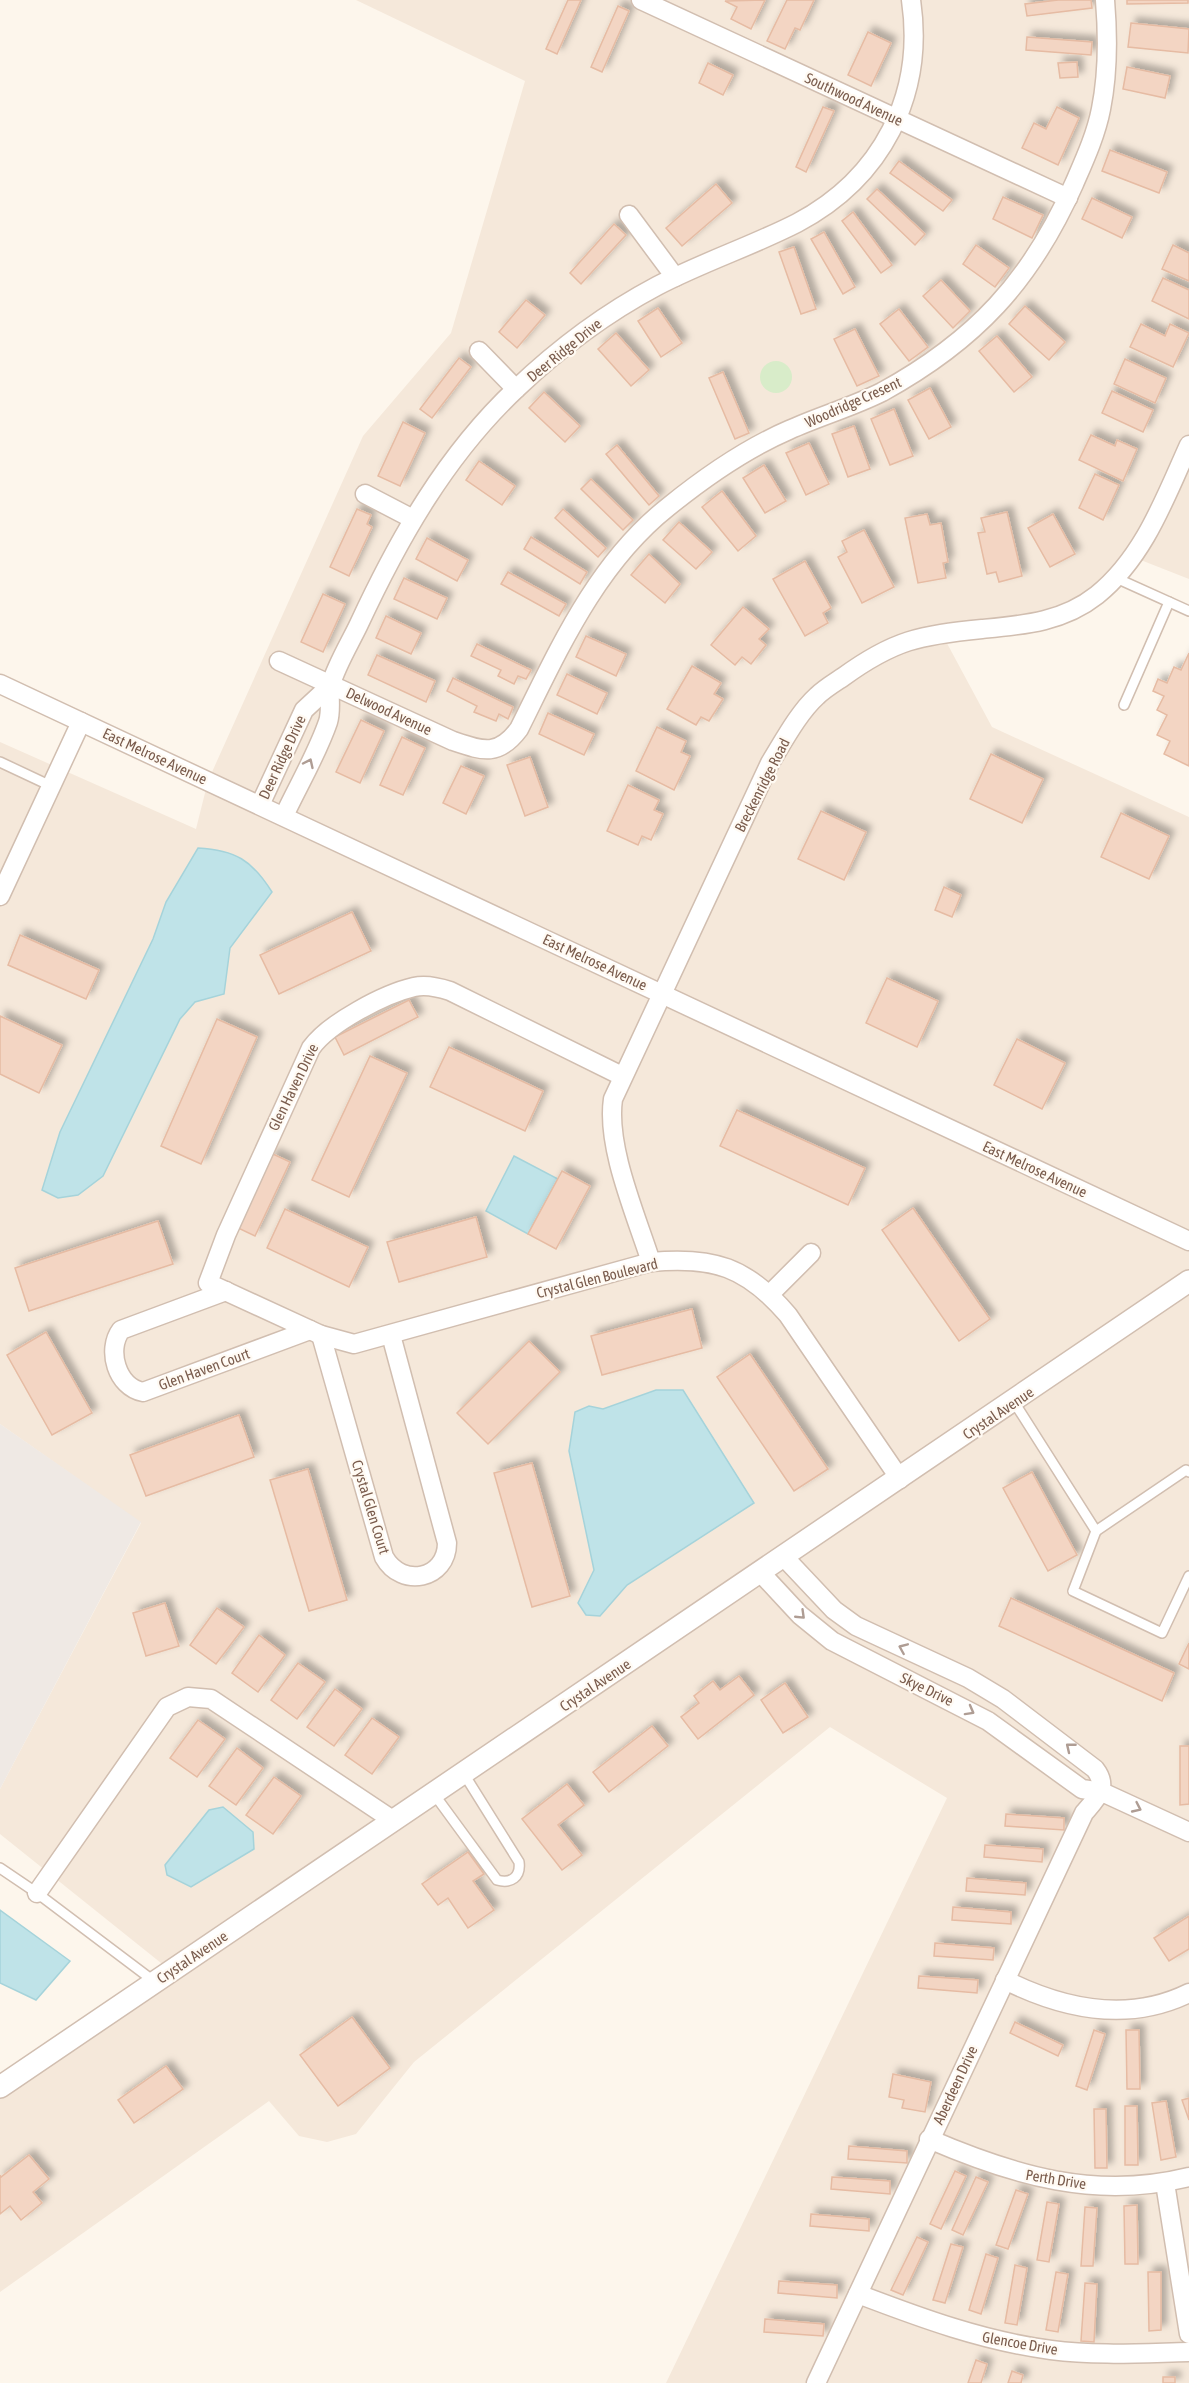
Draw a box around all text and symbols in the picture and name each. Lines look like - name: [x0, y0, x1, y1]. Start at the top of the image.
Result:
- street label: Southwood Avenue: [802, 69, 906, 129]
- street label: Deer Ridge Drive: [523, 315, 605, 385]
- street label: Woodridge Cresent: [802, 373, 904, 431]
- street label: Delwood Avenue: [343, 684, 435, 738]
- street label: Deer Ridge Drive: [255, 712, 309, 802]
- street label: East Melrose Avenue: [100, 724, 210, 788]
- street label: Breckenridge Road: [731, 735, 793, 835]
- one-way arrow: [301, 759, 313, 770]
- street label: East Melrose Avenue: [540, 930, 650, 994]
- street label: Glen Haven Drive: [265, 1040, 322, 1133]
- street label: East Melrose Avenue: [980, 1137, 1090, 1201]
- street label: Crystal Glen Boulevard: [535, 1255, 659, 1301]
- street label: Glen Haven Court: [156, 1345, 252, 1393]
- street label: Crystal Avenue: [959, 1383, 1037, 1443]
- street label: Crystal Glen Court: [349, 1458, 393, 1556]
- one-way arrow: [794, 1608, 805, 1619]
- one-way arrow: [898, 1643, 909, 1655]
- street label: Crystal Avenue: [556, 1655, 634, 1715]
- street label: Skye Drive: [898, 1669, 956, 1709]
- one-way arrow: [964, 1704, 974, 1715]
- one-way arrow: [1065, 1744, 1076, 1755]
- one-way arrow: [1130, 1801, 1141, 1813]
- street label: Crystal Avenue: [153, 1927, 231, 1987]
- street label: Aberdeen Drive: [929, 2043, 981, 2127]
- street label: Perth Drive: [1025, 2166, 1088, 2192]
- street label: Glencoe Drive: [981, 2328, 1059, 2358]

